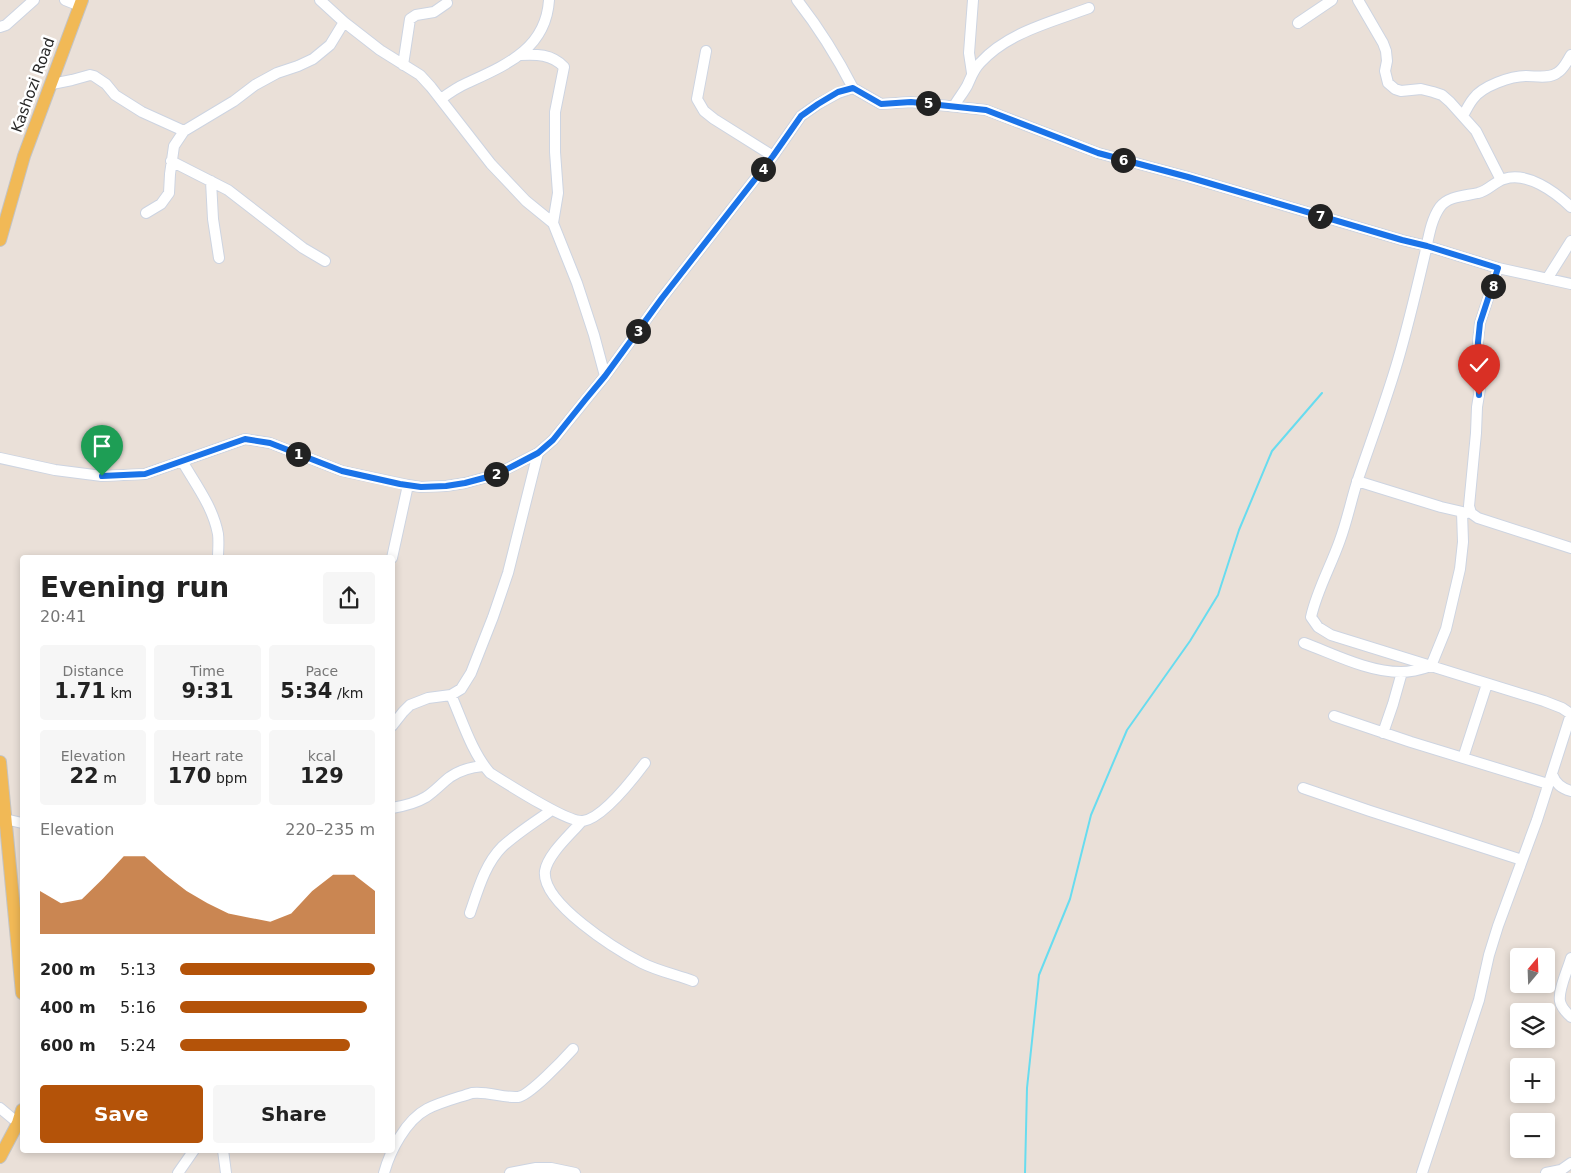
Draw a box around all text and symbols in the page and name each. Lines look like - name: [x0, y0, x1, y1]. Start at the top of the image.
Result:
- street label: Kashozi Road: [7, 35, 59, 135]
- pin: 5: [916, 90, 940, 116]
- text: 5: [924, 95, 933, 111]
- pin: 6: [1110, 148, 1136, 172]
- text: 6: [1119, 152, 1128, 168]
- pin: 4: [750, 156, 776, 182]
- text: 4: [759, 161, 768, 177]
- pin: 7: [1308, 204, 1332, 228]
- text: 7: [1316, 208, 1325, 224]
- pin: 8: [1480, 274, 1506, 298]
- text: 8: [1489, 278, 1498, 294]
- pin: 3: [626, 318, 650, 344]
- text: 3: [634, 323, 643, 339]
- pin: [1458, 344, 1500, 395]
- icon: check: [1465, 351, 1493, 379]
- pin: [81, 425, 123, 476]
- icon: arrive: [88, 432, 116, 460]
- pin: 1: [286, 442, 310, 466]
- text: 1: [294, 446, 303, 462]
- pin: 2: [484, 462, 508, 486]
- text: 2: [492, 466, 501, 482]
- text: Evening run: [40, 571, 229, 604]
- button: share: [323, 572, 375, 624]
- text: 20:41: [40, 607, 86, 626]
- text: Distance: [63, 663, 124, 679]
- text: Time: [190, 663, 225, 679]
- text: Pace: [305, 663, 338, 679]
- text: 1.71: [54, 679, 106, 703]
- text: 9:31: [181, 679, 234, 703]
- text: 5:34: [280, 679, 332, 703]
- text: km: [106, 685, 132, 701]
- text: /km: [332, 685, 363, 701]
- text: Elevation: [61, 748, 126, 764]
- text: Heart rate: [172, 748, 243, 764]
- text: kcal: [308, 748, 336, 764]
- text: 22: [70, 764, 99, 788]
- text: 170: [168, 764, 211, 788]
- text: 129: [300, 764, 344, 788]
- text: m: [99, 770, 117, 786]
- text: bpm: [211, 770, 247, 786]
- text: Elevation: [40, 820, 114, 839]
- text: 220–235 m: [285, 820, 375, 839]
- north arrow: [1510, 948, 1555, 992]
- map controls: [1510, 948, 1555, 1158]
- text: 200 m: [40, 960, 96, 979]
- text: 5:13: [120, 960, 156, 979]
- text: 400 m: [40, 998, 96, 1017]
- text: 5:16: [120, 998, 156, 1017]
- button: layers: [1510, 1003, 1555, 1048]
- text: 600 m: [40, 1036, 96, 1055]
- text: 5:24: [120, 1036, 156, 1055]
- button: +: [1510, 1058, 1555, 1103]
- button: Save: [40, 1085, 203, 1143]
- button: Share: [213, 1085, 375, 1143]
- button: −: [1510, 1113, 1555, 1158]

